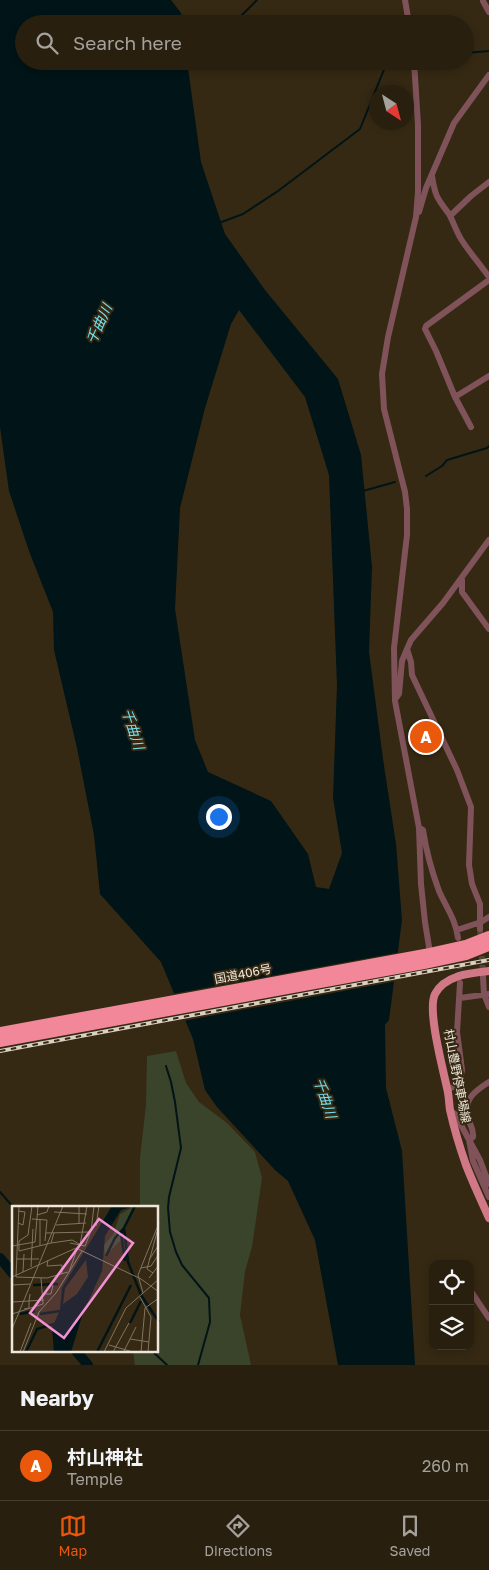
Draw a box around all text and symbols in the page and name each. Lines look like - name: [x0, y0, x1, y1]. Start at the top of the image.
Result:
- search box: [15, 15, 474, 70]
- icon: search: [33, 29, 61, 57]
- text: Search here: [73, 31, 182, 54]
- north arrow: [369, 85, 414, 130]
- water label: 千曲川: [82, 299, 116, 346]
- water label: 千曲川: [119, 706, 149, 753]
- pin: A: [410, 718, 442, 756]
- your location: [206, 804, 232, 830]
- street label: 国道406号: [213, 961, 273, 986]
- street label: 村山豊野停車場線: [441, 1027, 474, 1124]
- water label: 千曲川: [311, 1075, 341, 1122]
- inset map: [12, 1206, 159, 1352]
- map controls: [429, 1260, 474, 1350]
- button: locate: [429, 1260, 474, 1305]
- button: layers: [429, 1305, 474, 1350]
- text: Nearby: [20, 1385, 94, 1411]
- text: 村山神社: [67, 1445, 143, 1468]
- text: A: [30, 1456, 42, 1476]
- text: 260 m: [422, 1456, 469, 1476]
- text: Temple: [67, 1469, 123, 1489]
- tab: Map: [59, 1512, 87, 1559]
- tab: Directions: [204, 1512, 273, 1559]
- tab: Saved: [390, 1512, 430, 1559]

